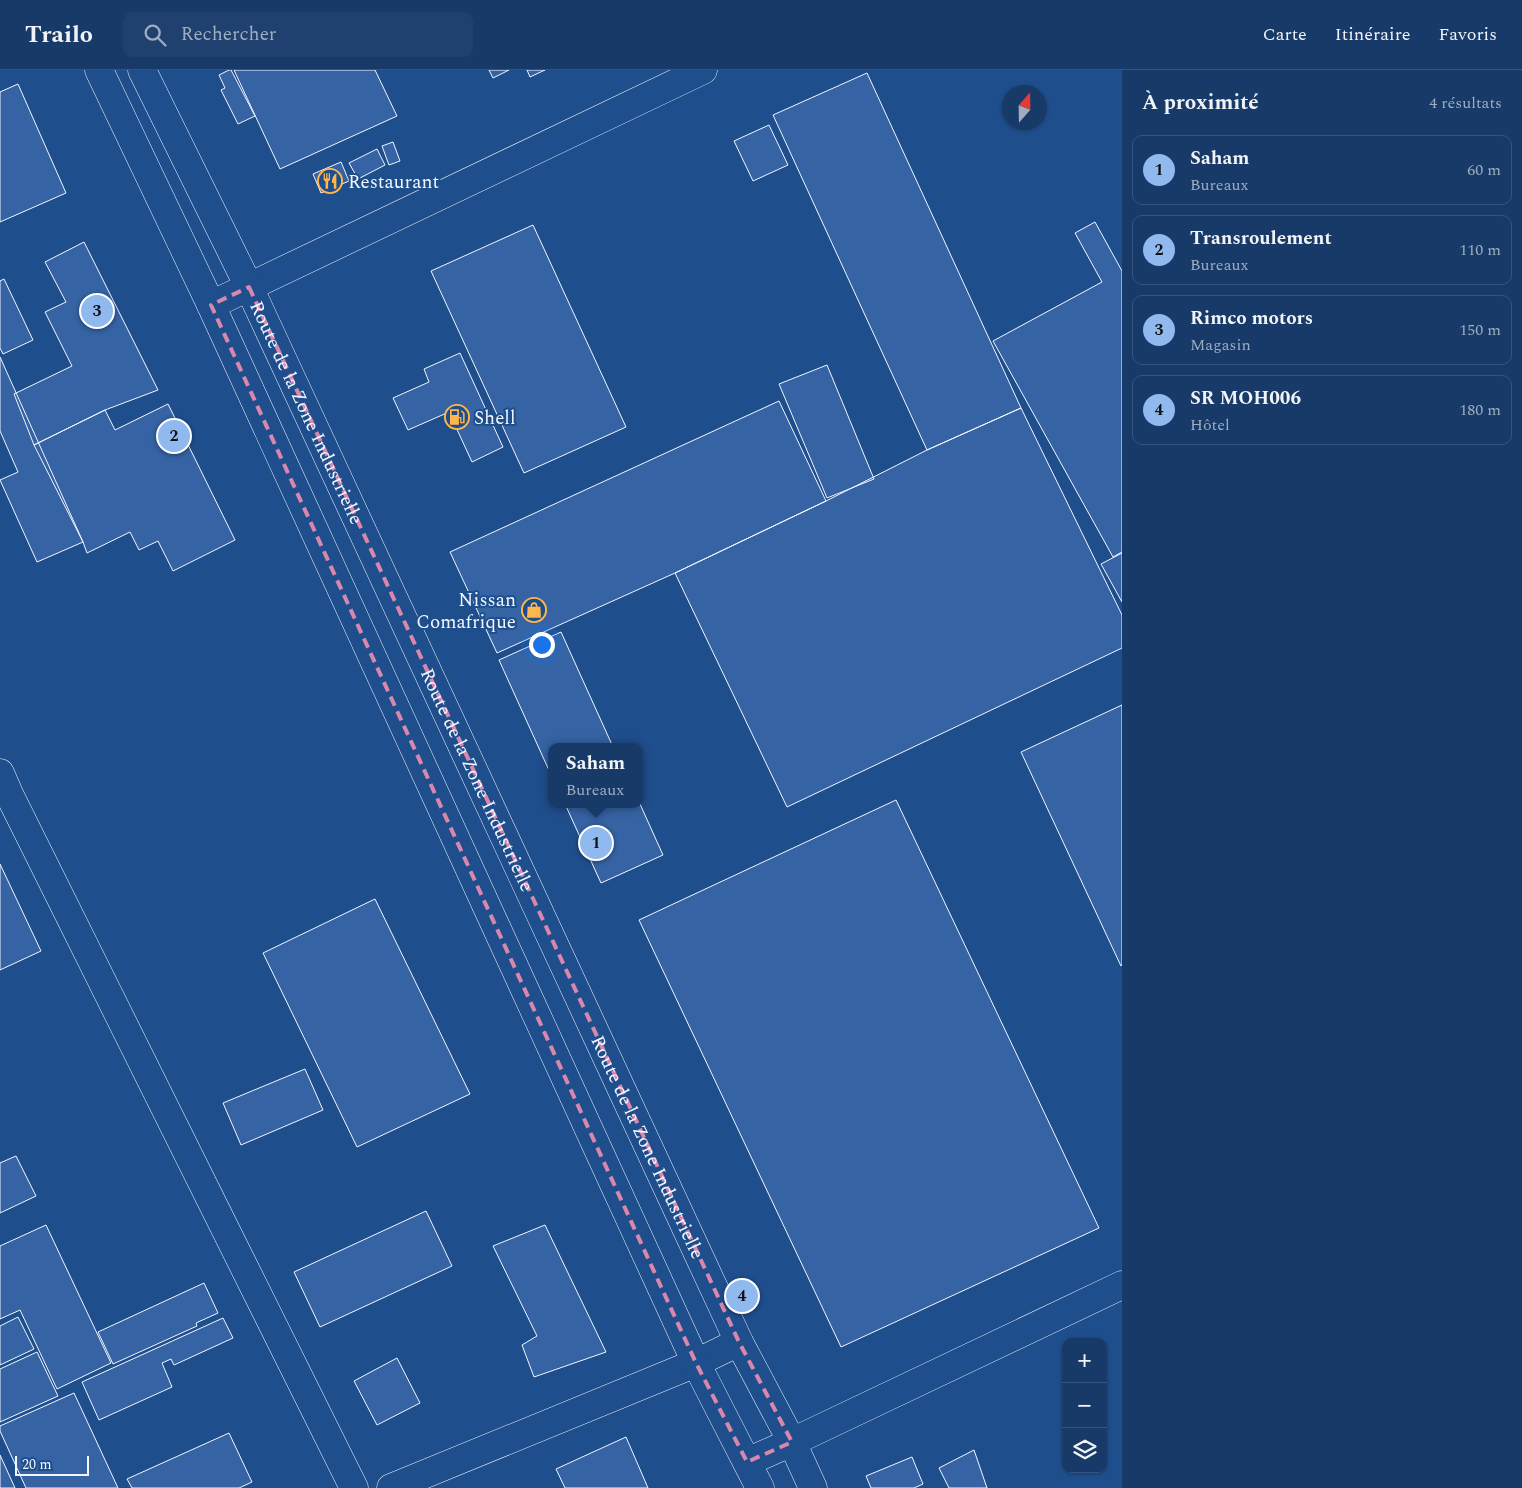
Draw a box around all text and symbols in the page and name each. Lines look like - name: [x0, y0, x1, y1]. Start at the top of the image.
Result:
- search box: [123, 12, 473, 57]
- text: Trailo: [25, 17, 93, 53]
- text: Rechercher: [181, 20, 276, 49]
- icon: search: [141, 21, 169, 49]
- text: Carte: [1263, 21, 1307, 48]
- text: Itinéraire: [1335, 21, 1411, 48]
- text: Favoris: [1439, 21, 1497, 48]
- north arrow: [1002, 85, 1047, 130]
- text: À proximité: [1142, 87, 1259, 119]
- text: 4 résultats: [1429, 91, 1502, 115]
- text: Saham: [1190, 144, 1249, 173]
- text: 1: [1155, 158, 1163, 182]
- text: 60 m: [1467, 158, 1501, 182]
- restaurant icon: Restaurant: [317, 168, 343, 194]
- place label: Restaurant: [348, 168, 440, 197]
- text: Bureaux: [1190, 173, 1248, 197]
- text: Transroulement: [1190, 224, 1332, 253]
- text: 2: [1155, 238, 1163, 262]
- text: 110 m: [1459, 238, 1501, 262]
- text: Bureaux: [1190, 253, 1248, 277]
- pin: 3: [81, 292, 113, 330]
- street label: Route de la Zone Industrielle: [241, 296, 370, 529]
- text: Rimco motors: [1190, 304, 1313, 333]
- text: 3: [1155, 318, 1163, 342]
- text: 150 m: [1459, 318, 1501, 342]
- text: Magasin: [1190, 333, 1251, 357]
- text: SR MOH006: [1190, 384, 1301, 413]
- text: 4: [1155, 398, 1163, 422]
- text: 180 m: [1459, 398, 1501, 422]
- fuel station icon: Shell: [444, 404, 470, 430]
- place label: Shell: [474, 404, 516, 433]
- text: Hôtel: [1190, 413, 1230, 437]
- pin: 2: [158, 417, 190, 455]
- place label: Nissan Comafrique: [416, 586, 516, 637]
- shop icon: Nissan Comafrique: [521, 597, 547, 623]
- your location: [529, 632, 555, 658]
- street label: Route de la Zone Industrielle: [412, 664, 541, 897]
- popup: [548, 743, 643, 808]
- text: Saham: [566, 749, 625, 778]
- text: Bureaux: [566, 778, 624, 802]
- pin: 1: [580, 824, 612, 862]
- street label: Route de la Zone Industrielle: [583, 1031, 711, 1264]
- pin: 4: [726, 1277, 758, 1315]
- map controls: [1062, 1338, 1107, 1473]
- button: +: [1062, 1338, 1107, 1383]
- button: −: [1062, 1383, 1107, 1428]
- button: layers: [1062, 1428, 1107, 1473]
- scale bar: [15, 1453, 89, 1476]
- text: 20 m: [22, 1454, 52, 1475]

